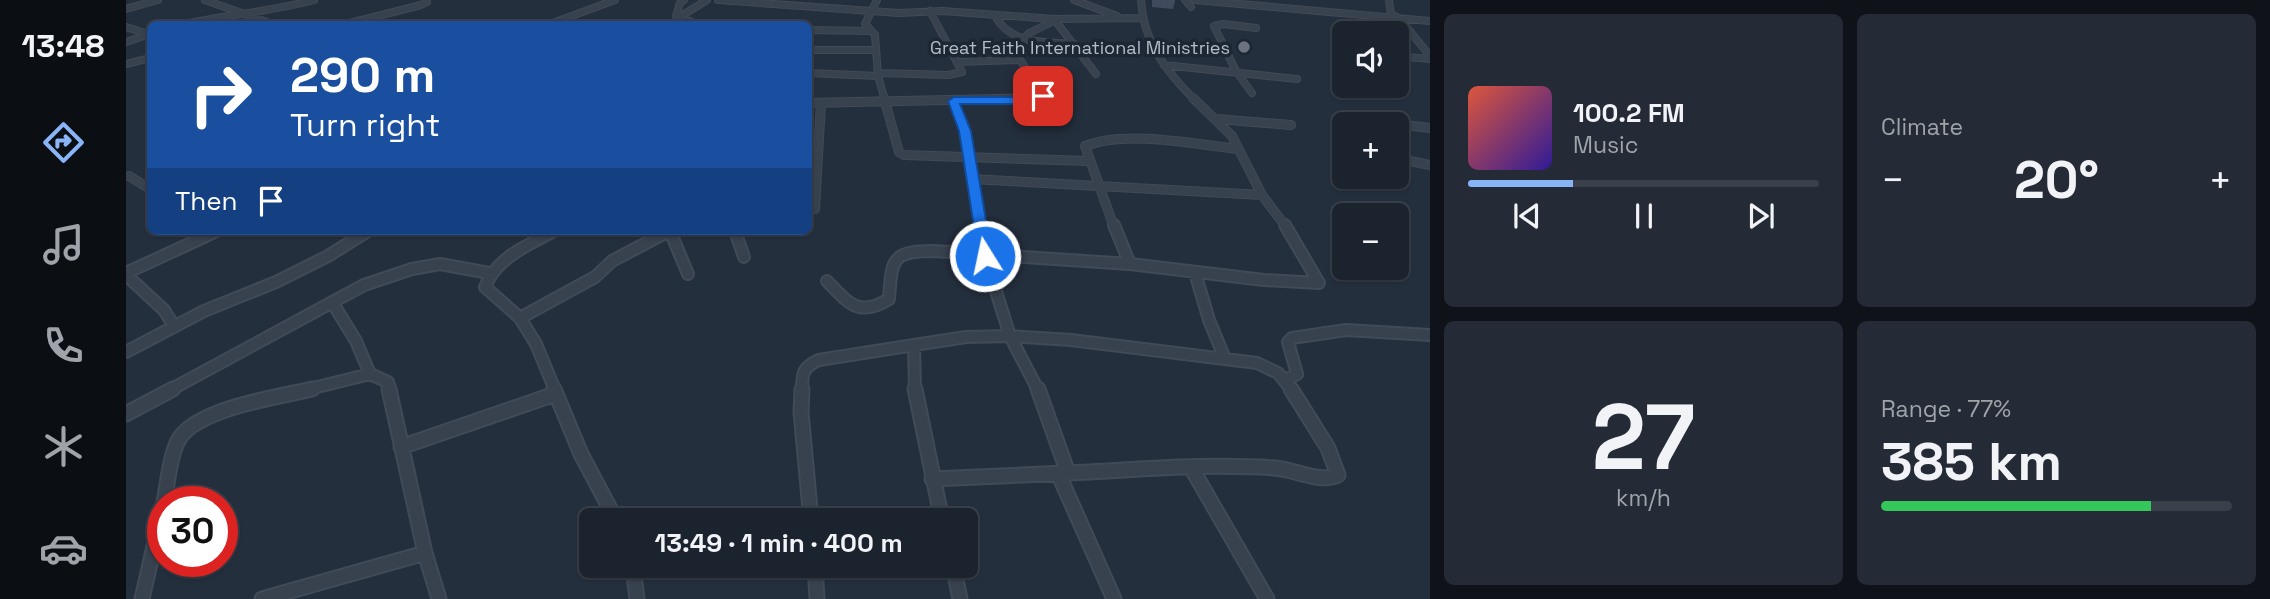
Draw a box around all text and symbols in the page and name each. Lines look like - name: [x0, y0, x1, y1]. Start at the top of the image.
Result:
- map controls: [1332, 21, 1409, 280]
- button: sound: [1332, 21, 1409, 98]
- text: 13:48: [21, 26, 105, 66]
- place label: Great Faith International Ministries: [930, 36, 1230, 59]
- marker: Great Faith International Ministries: [1236, 39, 1252, 55]
- text: 290 m: [290, 44, 435, 106]
- icon: right: [175, 49, 266, 140]
- pin: [1013, 66, 1073, 126]
- icon: arrive: [1024, 77, 1062, 115]
- text: 100.2 FM: [1573, 96, 1685, 130]
- text: Turn right: [290, 105, 440, 145]
- button: +: [1332, 112, 1409, 189]
- text: Climate: [1881, 112, 1963, 142]
- icon: directions: [39, 118, 88, 167]
- text: Music: [1573, 130, 1638, 160]
- text: 20°: [2014, 147, 2099, 213]
- text: −: [1881, 156, 1905, 204]
- text: +: [2208, 156, 2232, 204]
- icon: arrive: [252, 182, 290, 220]
- text: Then: [175, 184, 238, 218]
- icon: previous: [1508, 197, 1546, 235]
- icon: pause: [1625, 197, 1663, 235]
- icon: next: [1742, 197, 1780, 235]
- button: −: [1332, 203, 1409, 280]
- position arrow: [948, 219, 1022, 293]
- icon: music: [39, 220, 88, 269]
- icon: phone: [39, 321, 88, 370]
- text: 27: [1592, 379, 1695, 496]
- text: Range · 77%: [1881, 394, 2011, 424]
- icon: climate: [39, 422, 88, 471]
- text: 385 km: [1881, 429, 2062, 495]
- text: km/h: [1616, 483, 1671, 513]
- speed limit sign: 30: [147, 486, 238, 577]
- icon: car: [39, 524, 88, 573]
- text: 13:49 · 1 min · 400 m: [654, 526, 903, 560]

